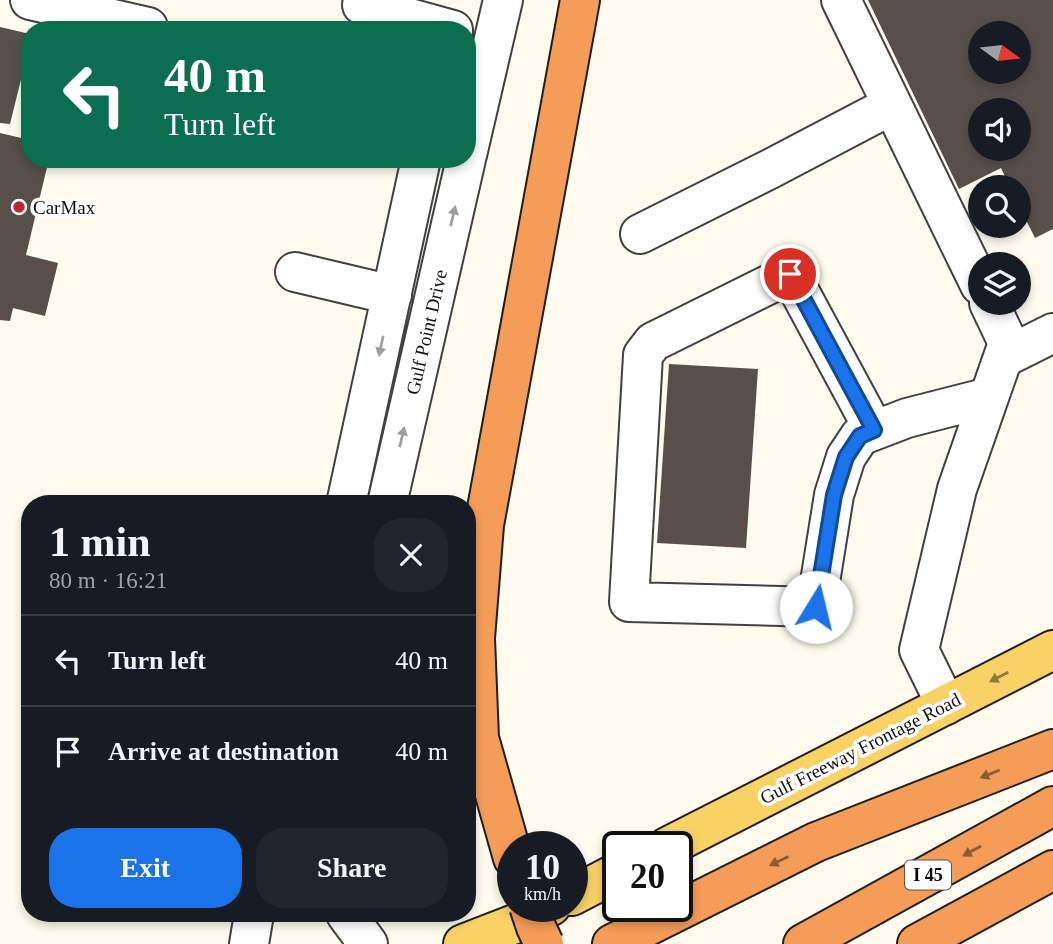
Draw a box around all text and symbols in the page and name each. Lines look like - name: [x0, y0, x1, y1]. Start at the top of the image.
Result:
- north arrow: [968, 21, 1031, 84]
- map controls: [968, 21, 1031, 315]
- text: 40 m: [164, 48, 266, 103]
- icon: left: [49, 49, 140, 140]
- button: sound: [968, 98, 1031, 161]
- text: Turn left: [164, 106, 276, 142]
- button: search: [968, 175, 1031, 238]
- place label: CarMax: [33, 197, 96, 218]
- marker: CarMax: [11, 199, 27, 215]
- one-way arrow: [448, 205, 459, 227]
- pin: [760, 244, 820, 304]
- button: layers: [968, 252, 1031, 315]
- icon: arrive: [771, 255, 809, 293]
- street label: Gulf Point Drive: [402, 268, 451, 397]
- one-way arrow: [375, 335, 386, 357]
- one-way arrow: [397, 426, 408, 448]
- button: close: [374, 518, 448, 592]
- text: 1 min: [49, 519, 151, 565]
- text: 80 m · 16:21: [49, 568, 167, 593]
- position arrow: [779, 570, 853, 644]
- icon: left: [49, 642, 87, 680]
- text: Turn left: [108, 646, 206, 675]
- text: 40 m: [395, 646, 448, 675]
- one-way arrow: [989, 672, 1009, 683]
- street label: Gulf Freeway Frontage Road: [756, 688, 964, 808]
- icon: arrive: [49, 733, 87, 771]
- text: Arrive at destination: [108, 737, 339, 766]
- text: 40 m: [395, 737, 448, 766]
- one-way arrow: [979, 768, 1000, 779]
- button: Exit: [49, 828, 242, 908]
- button: Share: [256, 828, 448, 908]
- speed limit sign: 20: [602, 831, 693, 922]
- one-way arrow: [962, 845, 981, 857]
- text: 10: [525, 848, 560, 887]
- one-way arrow: [769, 855, 789, 866]
- road number: I 45: [905, 860, 951, 890]
- text: km/h: [524, 884, 561, 904]

